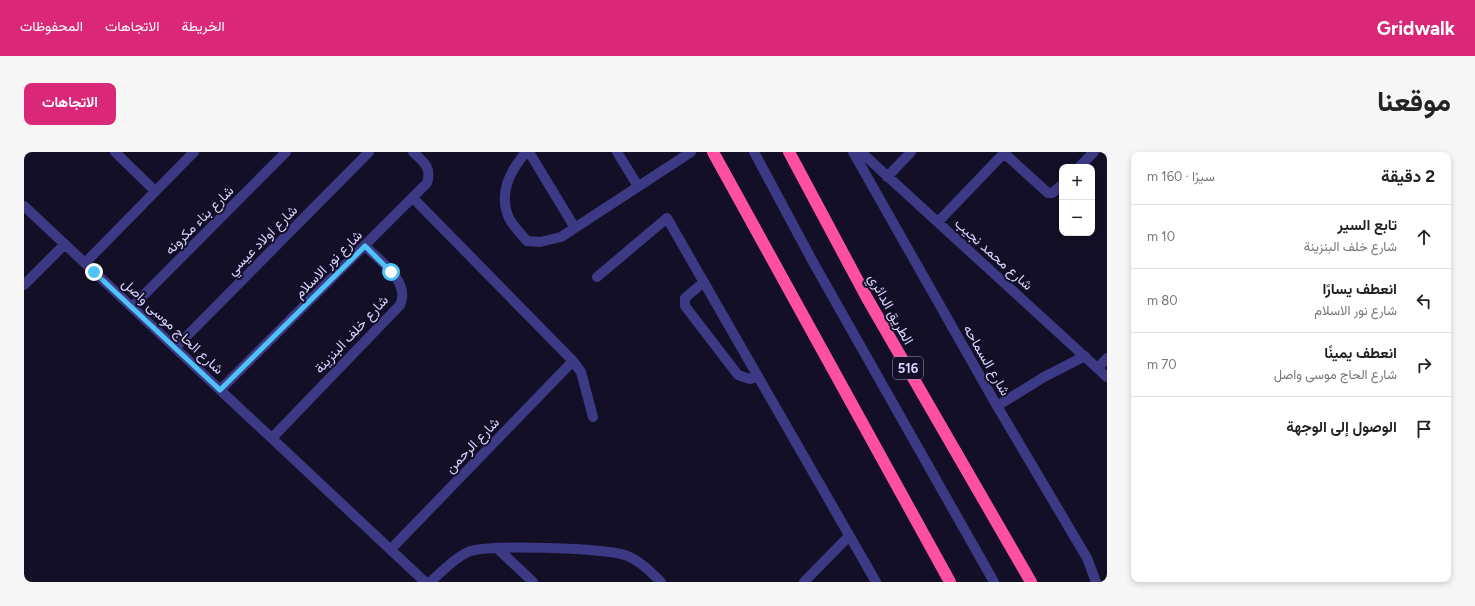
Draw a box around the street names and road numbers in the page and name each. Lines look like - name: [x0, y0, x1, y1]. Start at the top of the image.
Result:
- street label: شارع بناء مكرونه: [161, 182, 239, 260]
- street label: شارع اولاد عيسي: [224, 202, 303, 281]
- street label: شارع محمد نجيب: [950, 215, 1036, 295]
- street label: شارع نور الاسلام: [291, 227, 367, 303]
- street label: الطريق الدائري: [862, 271, 917, 349]
- street label: شارع الحاج موسى واصل: [117, 275, 227, 379]
- street label: شارع خلف البنزينة: [311, 292, 393, 378]
- street label: شارع السماحه: [958, 322, 1014, 400]
- road number: 516: [893, 357, 923, 379]
- street label: شارع الرحمن: [442, 414, 504, 478]

